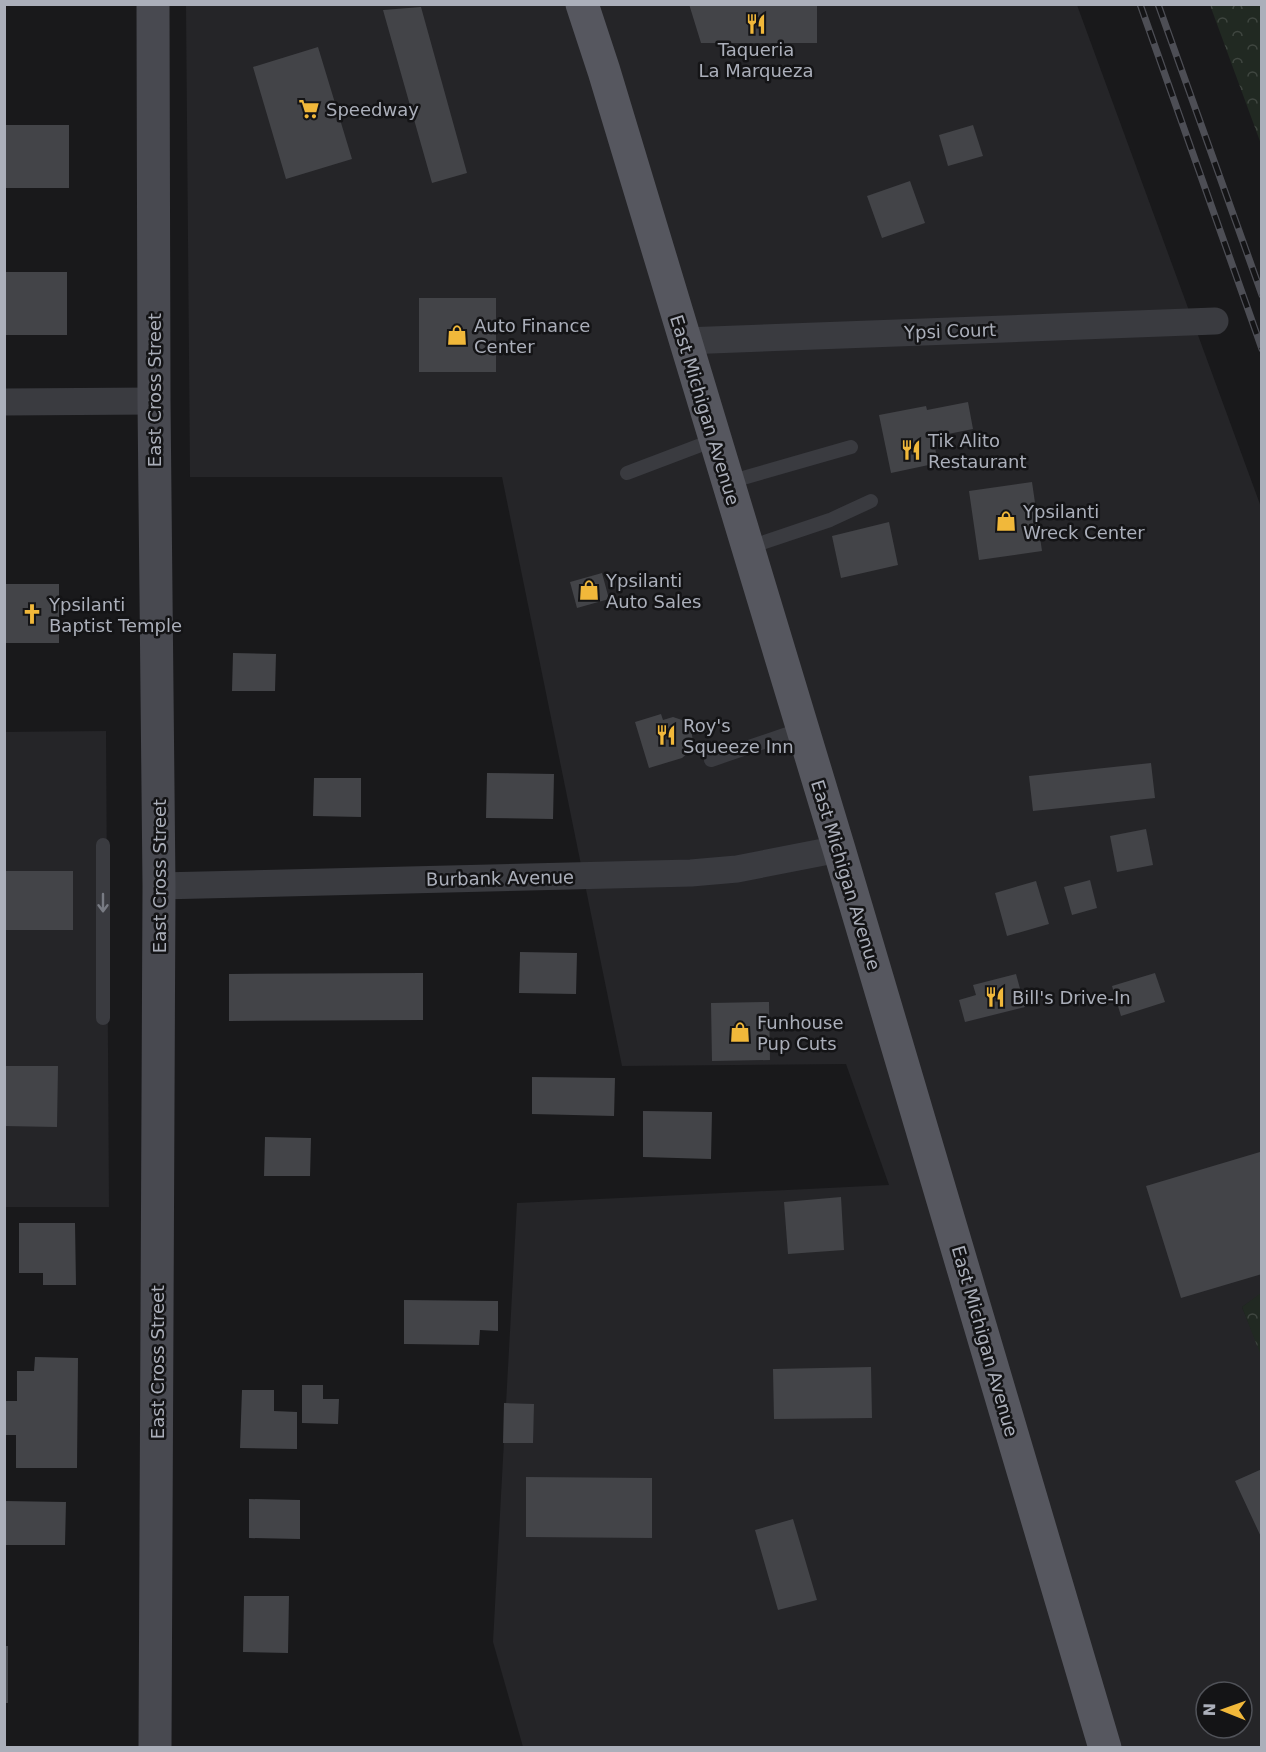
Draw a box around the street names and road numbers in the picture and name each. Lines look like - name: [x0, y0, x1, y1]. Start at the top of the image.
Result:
- street label: East Michigan Avenue: [666, 312, 744, 508]
- street label: East Cross Street: [144, 313, 165, 467]
- street label: Ypsi Court: [903, 319, 996, 343]
- street label: East Michigan Avenue: [807, 777, 885, 973]
- street label: East Cross Street: [149, 799, 170, 953]
- street label: Burbank Avenue: [426, 866, 574, 890]
- street label: East Michigan Avenue: [948, 1243, 1022, 1439]
- street label: East Cross Street: [147, 1285, 168, 1439]

